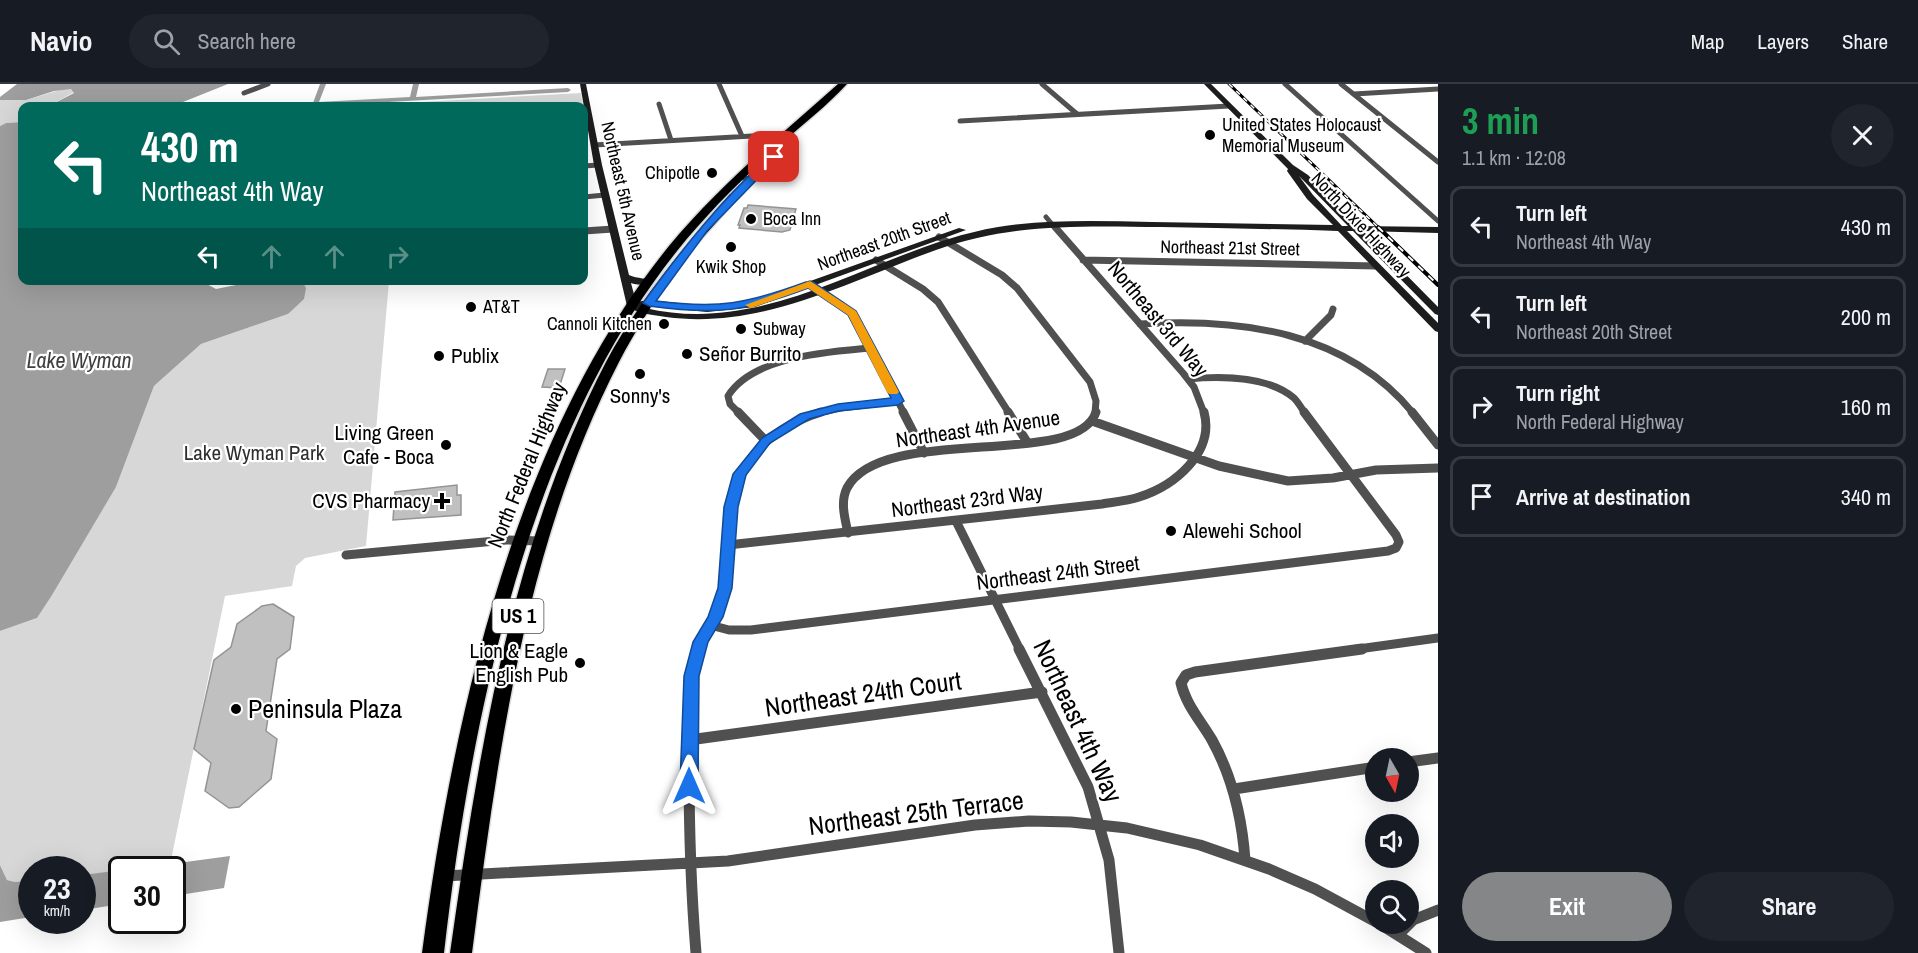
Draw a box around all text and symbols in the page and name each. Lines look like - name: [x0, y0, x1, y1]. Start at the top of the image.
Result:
- search box: [129, 14, 549, 68]
- text: Navio: [30, 22, 93, 60]
- icon: search: [150, 25, 183, 58]
- text: Search here: [198, 26, 296, 56]
- text: Map: [1691, 27, 1724, 56]
- text: Layers: [1757, 27, 1809, 56]
- text: Share: [1842, 27, 1888, 56]
- text: 3 min: [1462, 97, 1539, 145]
- button: close: [1831, 104, 1894, 167]
- place label: United States Holocaust Memorial Museum: [1222, 112, 1381, 158]
- text: 430 m: [141, 119, 239, 175]
- street label: Northeast 5th Avenue: [595, 119, 652, 263]
- icon: left: [42, 126, 120, 204]
- marker: United States Holocaust Memorial Museum: [1203, 128, 1217, 142]
- pin: [748, 131, 799, 182]
- icon: arrive: [757, 140, 790, 173]
- text: 1.1 km · 12:08: [1462, 144, 1566, 171]
- place label: Chipotle: [645, 160, 700, 185]
- marker: Chipotle: [705, 166, 719, 180]
- street label: North Dixie Highway: [1306, 166, 1417, 283]
- text: Northeast 4th Way: [141, 173, 324, 209]
- text: Turn left: [1516, 198, 1587, 228]
- street label: Northeast 20th Street: [814, 205, 954, 276]
- place label: Boca Inn: [763, 206, 821, 231]
- icon: left: [1465, 210, 1498, 243]
- marker: Boca Inn: [744, 212, 758, 226]
- text: 430 m: [1841, 212, 1891, 242]
- text: Northeast 4th Way: [1516, 228, 1651, 255]
- street label: Northeast 21st Street: [1160, 234, 1300, 261]
- icon: left: [192, 240, 225, 273]
- icon: ahead: [255, 240, 288, 273]
- icon: ahead: [318, 240, 351, 273]
- icon: right: [381, 240, 414, 273]
- marker: Kwik Shop: [724, 240, 738, 254]
- place label: Kwik Shop: [696, 254, 766, 279]
- street label: Northeast 3rd Way: [1101, 255, 1216, 383]
- text: Turn left: [1516, 288, 1587, 318]
- place label: AT&T: [482, 294, 520, 319]
- marker: AT&T: [464, 300, 478, 314]
- icon: left: [1465, 300, 1498, 333]
- text: 200 m: [1841, 302, 1891, 332]
- place label: Cannoli Kitchen: [547, 311, 652, 336]
- place label: Subway: [753, 316, 806, 341]
- marker: Cannoli Kitchen: [657, 317, 671, 331]
- text: Northeast 20th Street: [1516, 318, 1672, 345]
- marker: Subway: [734, 322, 748, 336]
- place label: Señor Burrito: [699, 339, 801, 368]
- place label: Publix: [451, 341, 499, 370]
- water label: Lake Wyman: [26, 345, 132, 375]
- marker: Señor Burrito: [680, 347, 694, 361]
- marker: Publix: [432, 349, 446, 363]
- marker: Sonny's: [633, 367, 647, 381]
- street label: North Federal Highway: [480, 377, 573, 552]
- text: Turn right: [1516, 378, 1600, 408]
- place label: Sonny's: [610, 381, 670, 410]
- icon: right: [1465, 390, 1498, 423]
- text: 160 m: [1841, 392, 1891, 422]
- street label: Northeast 4th Avenue: [894, 403, 1062, 454]
- text: North Federal Highway: [1516, 408, 1684, 435]
- place label: Living Green Cafe - Boca: [334, 418, 434, 471]
- park label: Lake Wyman Park: [184, 438, 325, 467]
- marker: Living Green Cafe - Boca: [439, 438, 453, 452]
- street label: Northeast 23rd Way: [889, 477, 1045, 524]
- icon: arrive: [1465, 480, 1498, 513]
- text: Arrive at destination: [1516, 482, 1690, 512]
- text: 340 m: [1841, 482, 1891, 512]
- place label: CVS Pharmacy: [312, 486, 430, 515]
- marker: CVS Pharmacy: [435, 494, 449, 508]
- place label: Alewehi School: [1182, 516, 1302, 545]
- marker: Alewehi School: [1164, 524, 1178, 538]
- street label: Northeast 24th Street: [975, 548, 1141, 597]
- road number: US 1: [492, 599, 544, 633]
- street label: Northeast 4th Way: [1025, 634, 1132, 808]
- place label: Lion & Eagle English Pub: [469, 636, 568, 689]
- marker: Lion & Eagle English Pub: [573, 656, 587, 670]
- street label: Northeast 24th Court: [762, 662, 963, 725]
- place label: Peninsula Plaza: [248, 691, 402, 726]
- marker: Peninsula Plaza: [229, 702, 243, 716]
- north arrow: [1365, 748, 1419, 802]
- map controls: [1365, 748, 1419, 934]
- position arrow: [657, 754, 721, 818]
- street label: Northeast 25th Terrace: [806, 782, 1026, 843]
- button: sound: [1365, 814, 1419, 868]
- speed limit sign: 30: [108, 856, 186, 934]
- text: 23: [43, 868, 71, 908]
- button: Exit: [1462, 872, 1672, 941]
- button: Share: [1684, 872, 1894, 941]
- button: search: [1365, 880, 1419, 934]
- text: km/h: [44, 900, 70, 921]

